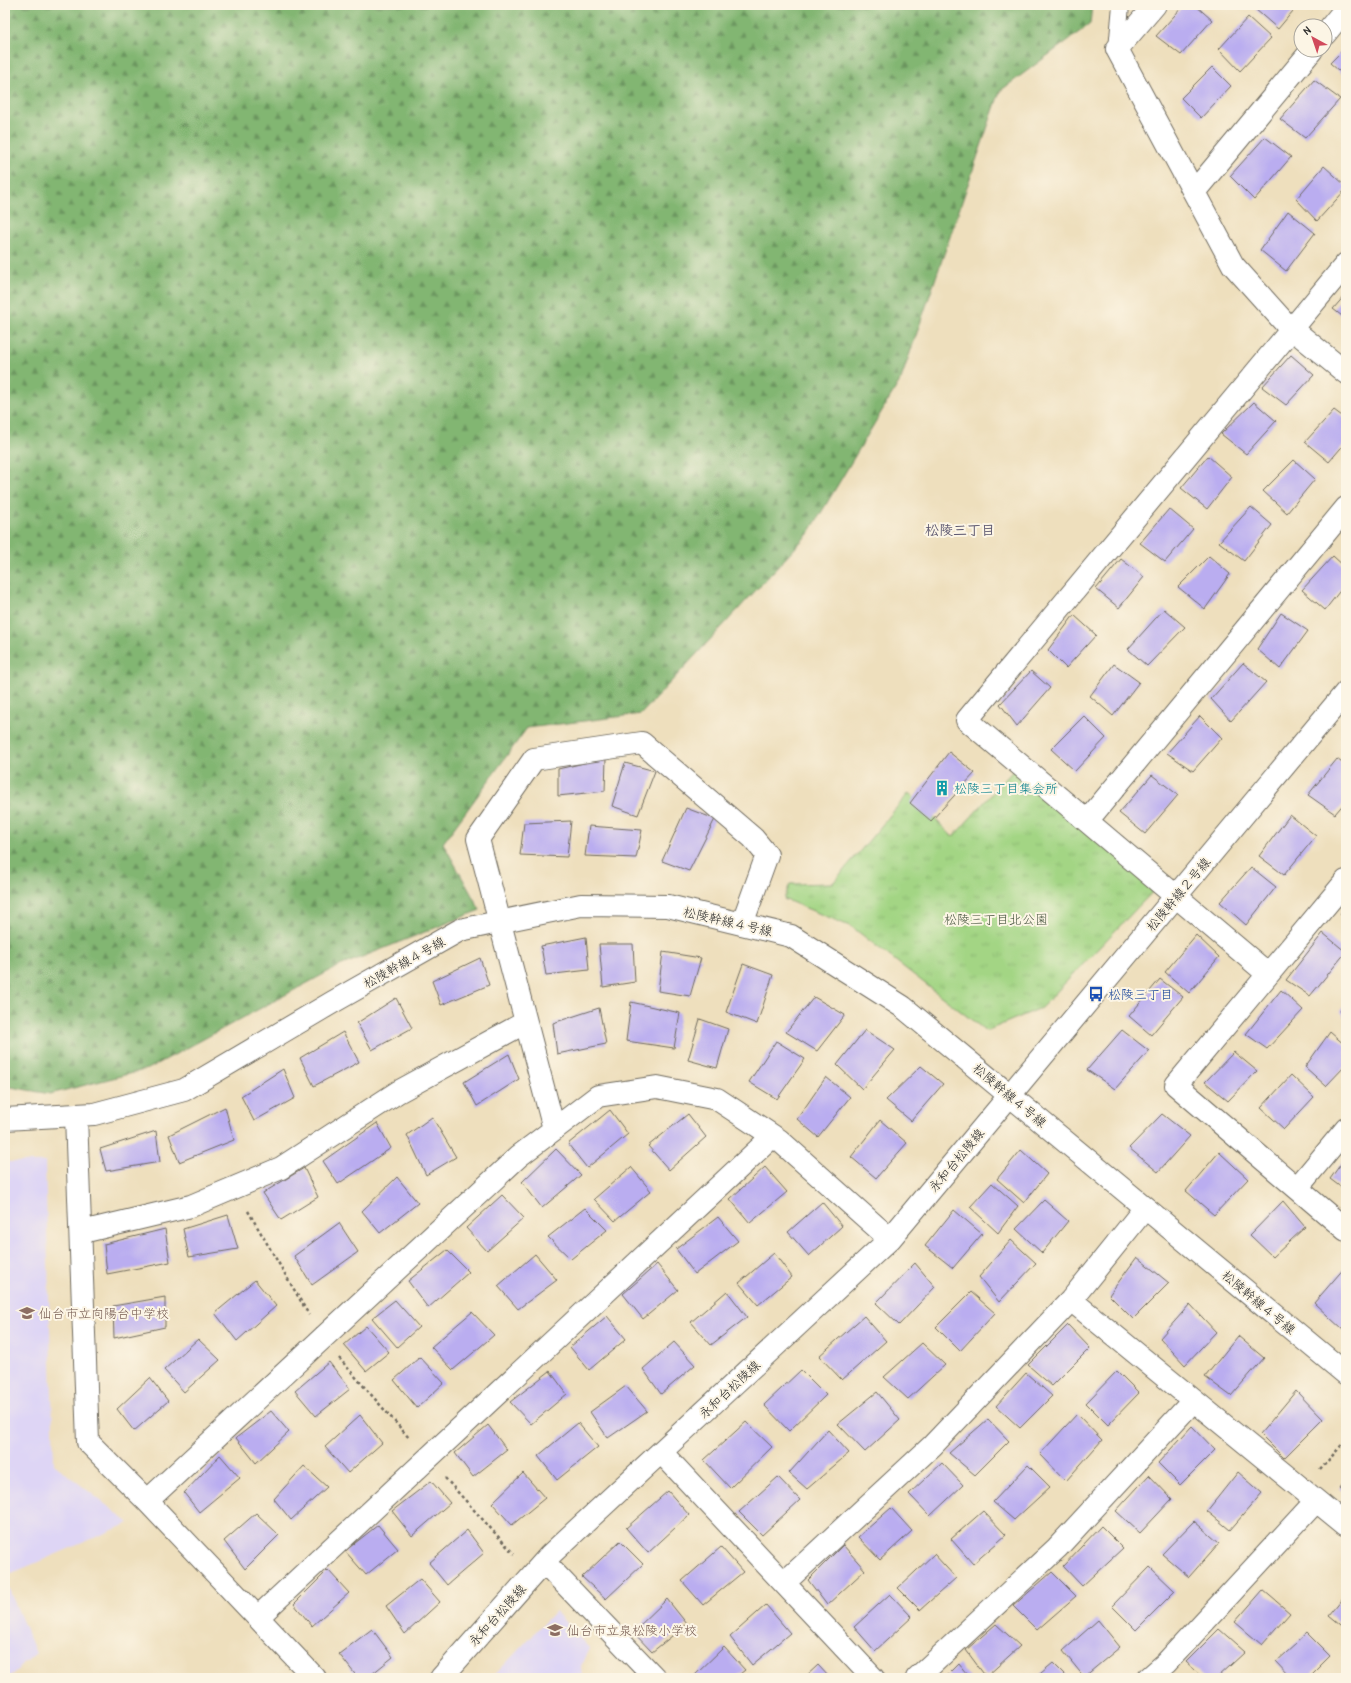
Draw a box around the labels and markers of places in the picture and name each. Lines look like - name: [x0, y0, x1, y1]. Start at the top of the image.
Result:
- building icon: 松陵三丁目集会所: [933, 779, 951, 797]
- place label: 松陵三丁目集会所: [954, 779, 1058, 797]
- bus stop icon: 松陵三丁目: [1087, 985, 1105, 1003]
- place label: 松陵三丁目: [1108, 985, 1173, 1003]
- school or university icon: 仙台市立向陽台中学校: [18, 1304, 36, 1322]
- place label: 仙台市立向陽台中学校: [39, 1304, 169, 1322]
- school or university icon: 仙台市立泉松陵小学校: [546, 1621, 564, 1639]
- place label: 仙台市立泉松陵小学校: [567, 1621, 697, 1639]

